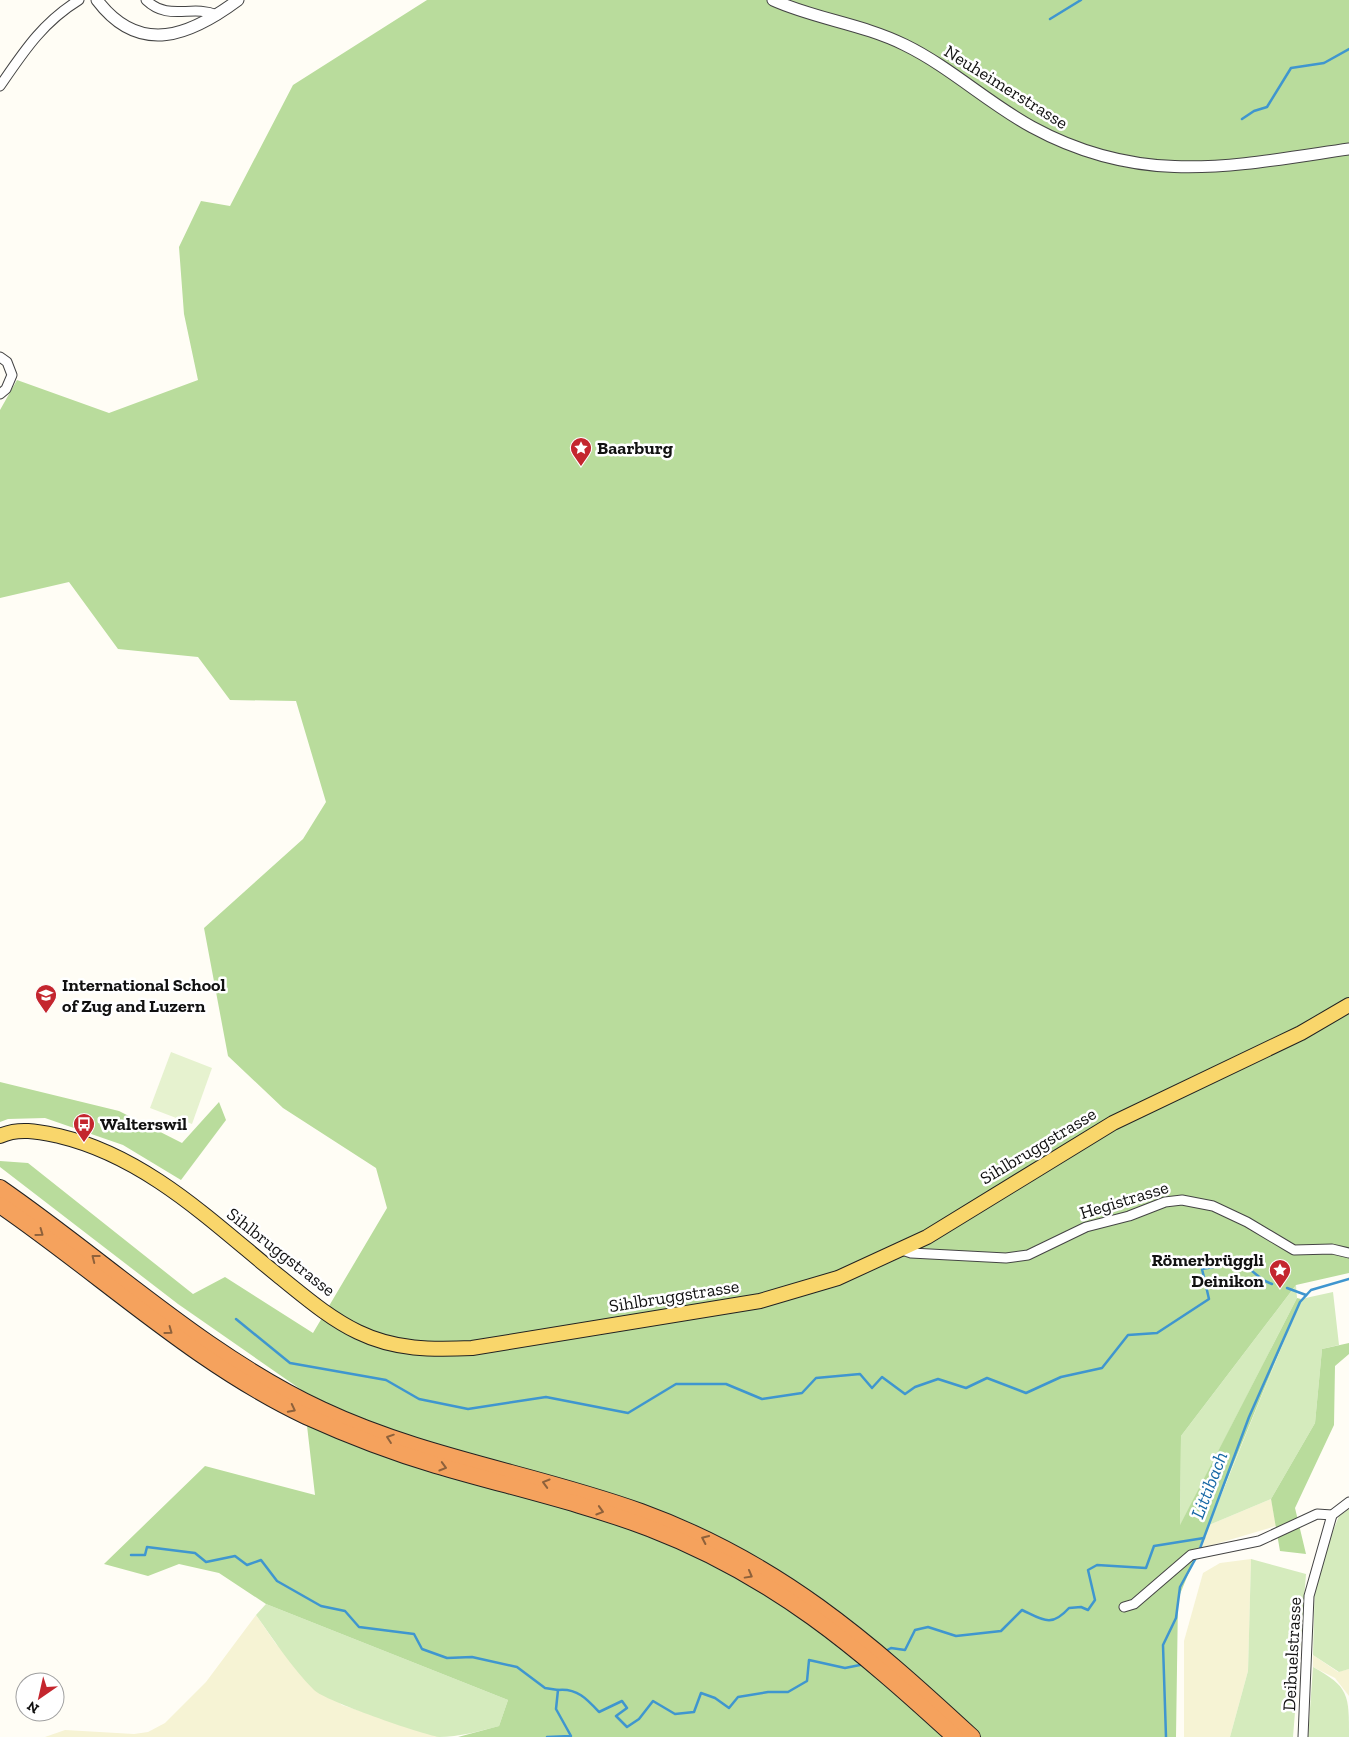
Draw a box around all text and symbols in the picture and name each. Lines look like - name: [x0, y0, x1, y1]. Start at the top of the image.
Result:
- street label: Neuheimerstrasse: [940, 40, 1072, 134]
- place icon: Baarburg: [569, 436, 593, 467]
- place label: Baarburg: [597, 437, 673, 459]
- place label: International School of Zug and Luzern: [62, 974, 226, 1017]
- school or university icon: International School of Zug and Luzern: [34, 983, 58, 1014]
- street label: Sihlbruggstrasse: [976, 1103, 1100, 1189]
- bus stop icon: Walterswil: [72, 1112, 96, 1143]
- place label: Walterswil: [100, 1113, 187, 1135]
- street label: Hegistrasse: [1077, 1176, 1171, 1224]
- street label: Sihlbruggstrasse: [222, 1203, 340, 1301]
- one-way arrow: [34, 1227, 44, 1236]
- place label: Römerbrüggli Deinikon: [1152, 1249, 1265, 1292]
- one-way arrow: [92, 1256, 101, 1264]
- place icon: Römerbrüggli Deinikon: [1268, 1258, 1292, 1289]
- street label: Sihlbruggstrasse: [607, 1275, 741, 1317]
- one-way arrow: [163, 1325, 173, 1334]
- one-way arrow: [287, 1402, 296, 1412]
- one-way arrow: [387, 1434, 395, 1444]
- water label: Littibach: [1186, 1448, 1232, 1522]
- one-way arrow: [439, 1462, 447, 1472]
- one-way arrow: [542, 1478, 551, 1489]
- one-way arrow: [595, 1506, 603, 1516]
- one-way arrow: [702, 1536, 711, 1546]
- one-way arrow: [743, 1569, 752, 1579]
- street label: Deibuelstrasse: [1278, 1596, 1306, 1712]
- north arrow: [15, 1672, 65, 1722]
- text: N: [24, 1697, 42, 1717]

